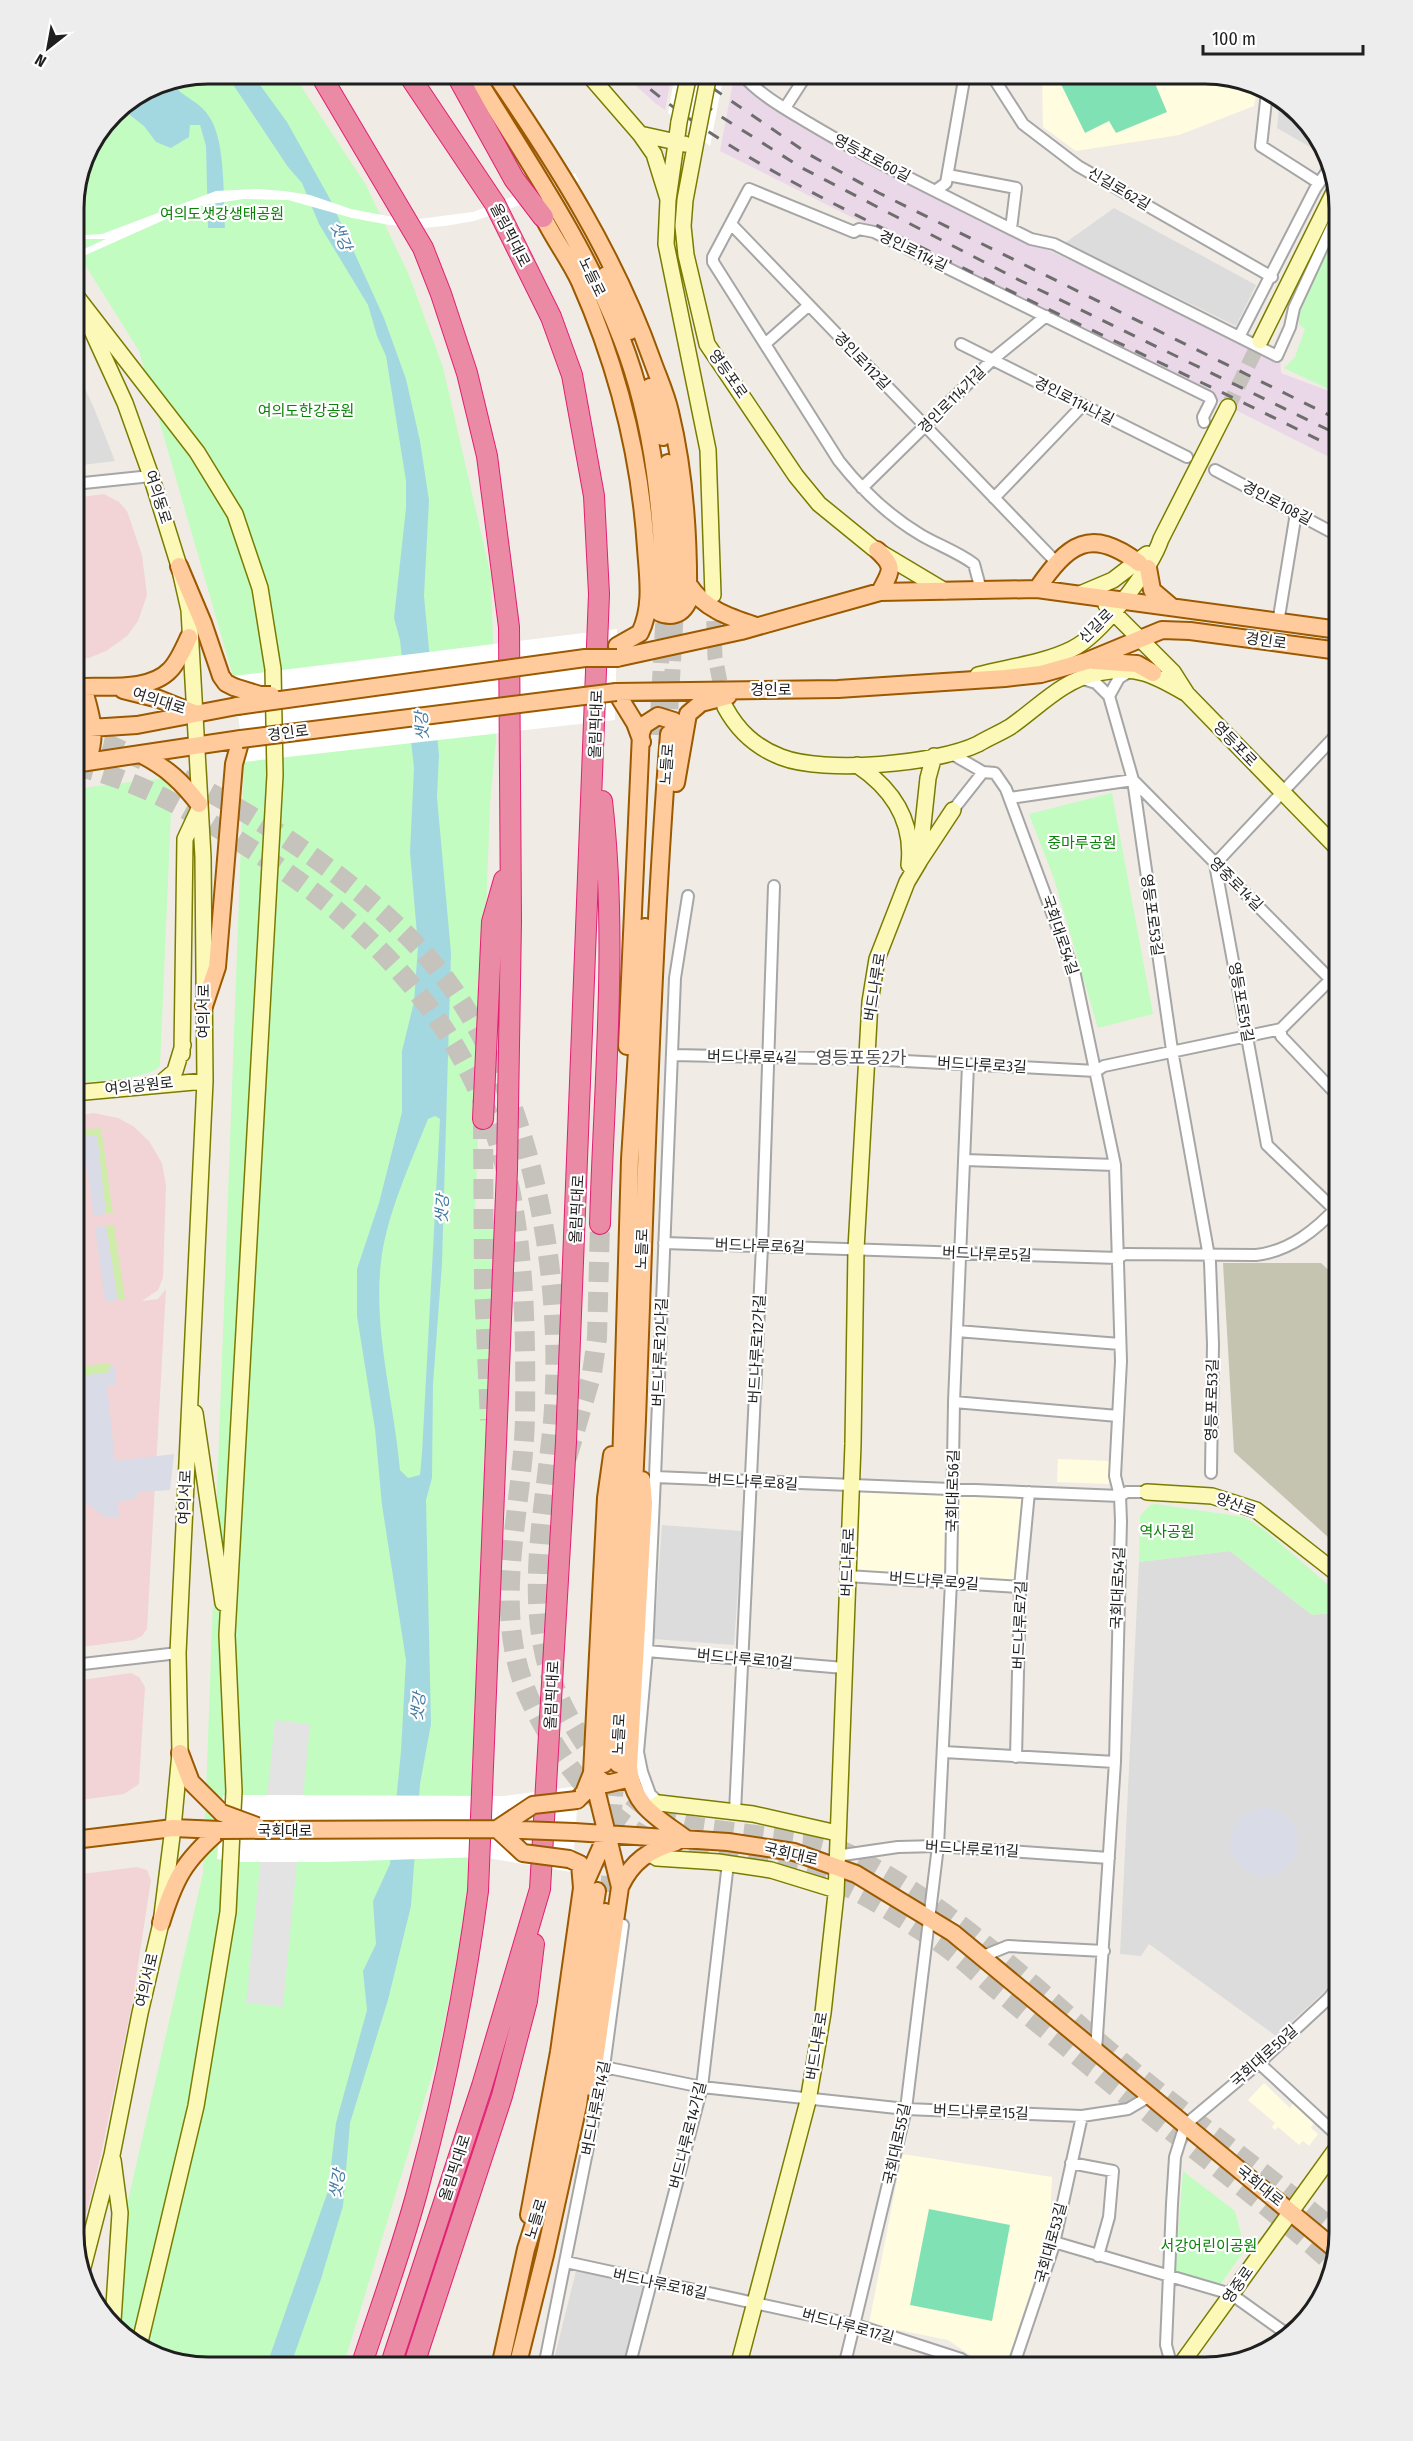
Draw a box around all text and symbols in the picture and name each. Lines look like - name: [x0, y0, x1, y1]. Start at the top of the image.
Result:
- north arrow: [18, 18, 78, 78]
- scale bar: [1203, 18, 1364, 56]
- text: 100 m: [1212, 28, 1256, 50]
- text: N: [32, 50, 50, 71]
- street label: 영등포로60길: [831, 130, 913, 186]
- street label: 신길로62길: [1085, 164, 1153, 214]
- street label: 올림픽대로: [486, 200, 534, 270]
- park label: 여의도샛강생태공원: [160, 205, 284, 223]
- water label: 샛강: [327, 219, 356, 255]
- street label: 경인로114길: [876, 227, 950, 275]
- street label: 노들로: [575, 254, 609, 300]
- street label: 경인로112길: [830, 328, 894, 394]
- street label: 영등포로: [705, 346, 751, 402]
- street label: 경인로114가길: [915, 363, 989, 437]
- street label: 경인로114나길: [1031, 373, 1117, 429]
- park label: 여의도한강공원: [258, 402, 354, 420]
- street label: 여의동로: [141, 468, 175, 526]
- street label: 경인로108길: [1239, 477, 1315, 529]
- street label: 신길로: [1075, 605, 1117, 647]
- street label: 경인로: [1244, 629, 1288, 653]
- street label: 경인로: [750, 681, 792, 699]
- street label: 여의대로: [130, 684, 188, 718]
- street label: 올림픽대로: [586, 689, 606, 759]
- water label: 샛강: [412, 709, 432, 741]
- street label: 영등포로: [1209, 718, 1261, 770]
- street label: 경인로: [266, 722, 310, 744]
- street label: 노들로: [657, 743, 677, 785]
- park label: 중마루공원: [1047, 834, 1117, 852]
- street label: 영중로14길: [1205, 853, 1267, 915]
- street label: 영등포로53길: [1137, 873, 1167, 957]
- street label: 국회대로54길: [1038, 893, 1082, 977]
- street label: 버드나루로: [861, 952, 889, 1022]
- street label: 영등포로51길: [1225, 961, 1257, 1043]
- street label: 여의서로: [195, 983, 213, 1039]
- street label: 버드나루로4길: [707, 1047, 797, 1067]
- district label: 영등포동2가: [816, 1047, 907, 1069]
- street label: 버드나루로3길: [937, 1054, 1027, 1076]
- street label: 여의공원로: [104, 1073, 174, 1099]
- street label: 올림픽대로: [566, 1174, 588, 1244]
- water label: 샛강: [432, 1192, 452, 1224]
- street label: 노들로: [632, 1228, 652, 1270]
- street label: 버드나루로6길: [715, 1235, 805, 1257]
- street label: 버드나루로5길: [942, 1243, 1032, 1265]
- street label: 버드나루로12가길: [745, 1294, 769, 1404]
- street label: 버드나루로12나길: [649, 1297, 671, 1407]
- street label: 영등포로53길: [1202, 1359, 1222, 1441]
- street label: 국회대로56길: [943, 1449, 963, 1533]
- street label: 여의서로: [175, 1469, 195, 1525]
- street label: 버드나루로8길: [707, 1471, 799, 1493]
- street label: 양산로: [1213, 1489, 1259, 1521]
- park label: 역사공원: [1139, 1523, 1195, 1541]
- street label: 버드나루로: [838, 1527, 858, 1597]
- street label: 국회대로54길: [1108, 1546, 1128, 1630]
- street label: 버드나루로9길: [888, 1569, 980, 1593]
- street label: 버드나루로7길: [1009, 1580, 1031, 1670]
- street label: 버드나루로10길: [696, 1646, 794, 1672]
- street label: 올림픽대로: [541, 1660, 563, 1730]
- water label: 샛강: [407, 1689, 430, 1723]
- street label: 노들로: [609, 1713, 629, 1755]
- street label: 국회대로: [257, 1822, 313, 1840]
- street label: 버드나루로11길: [924, 1838, 1020, 1860]
- street label: 국회대로: [762, 1839, 820, 1869]
- street label: 여의서로: [132, 1951, 162, 2009]
- street label: 버드나루로: [803, 2011, 831, 2081]
- street label: 국회대로50길: [1227, 2021, 1301, 2091]
- street label: 버드나루로14길: [578, 2059, 614, 2157]
- street label: 버드나루로14가길: [666, 2080, 710, 2190]
- street label: 버드나루로15길: [933, 2101, 1029, 2123]
- street label: 국회대로55길: [880, 2102, 914, 2186]
- street label: 올림픽대로: [436, 2132, 474, 2204]
- street label: 국회대로: [1233, 2162, 1287, 2210]
- water label: 샛강: [325, 2166, 349, 2200]
- street label: 노들로: [521, 2197, 551, 2241]
- street label: 국회대로53길: [1032, 2201, 1070, 2285]
- park label: 서강어린이공원: [1161, 2237, 1257, 2255]
- street label: 영중로: [1219, 2263, 1257, 2307]
- street label: 버드나루로18길: [611, 2265, 709, 2303]
- street label: 버드나루로17길: [800, 2305, 896, 2347]

